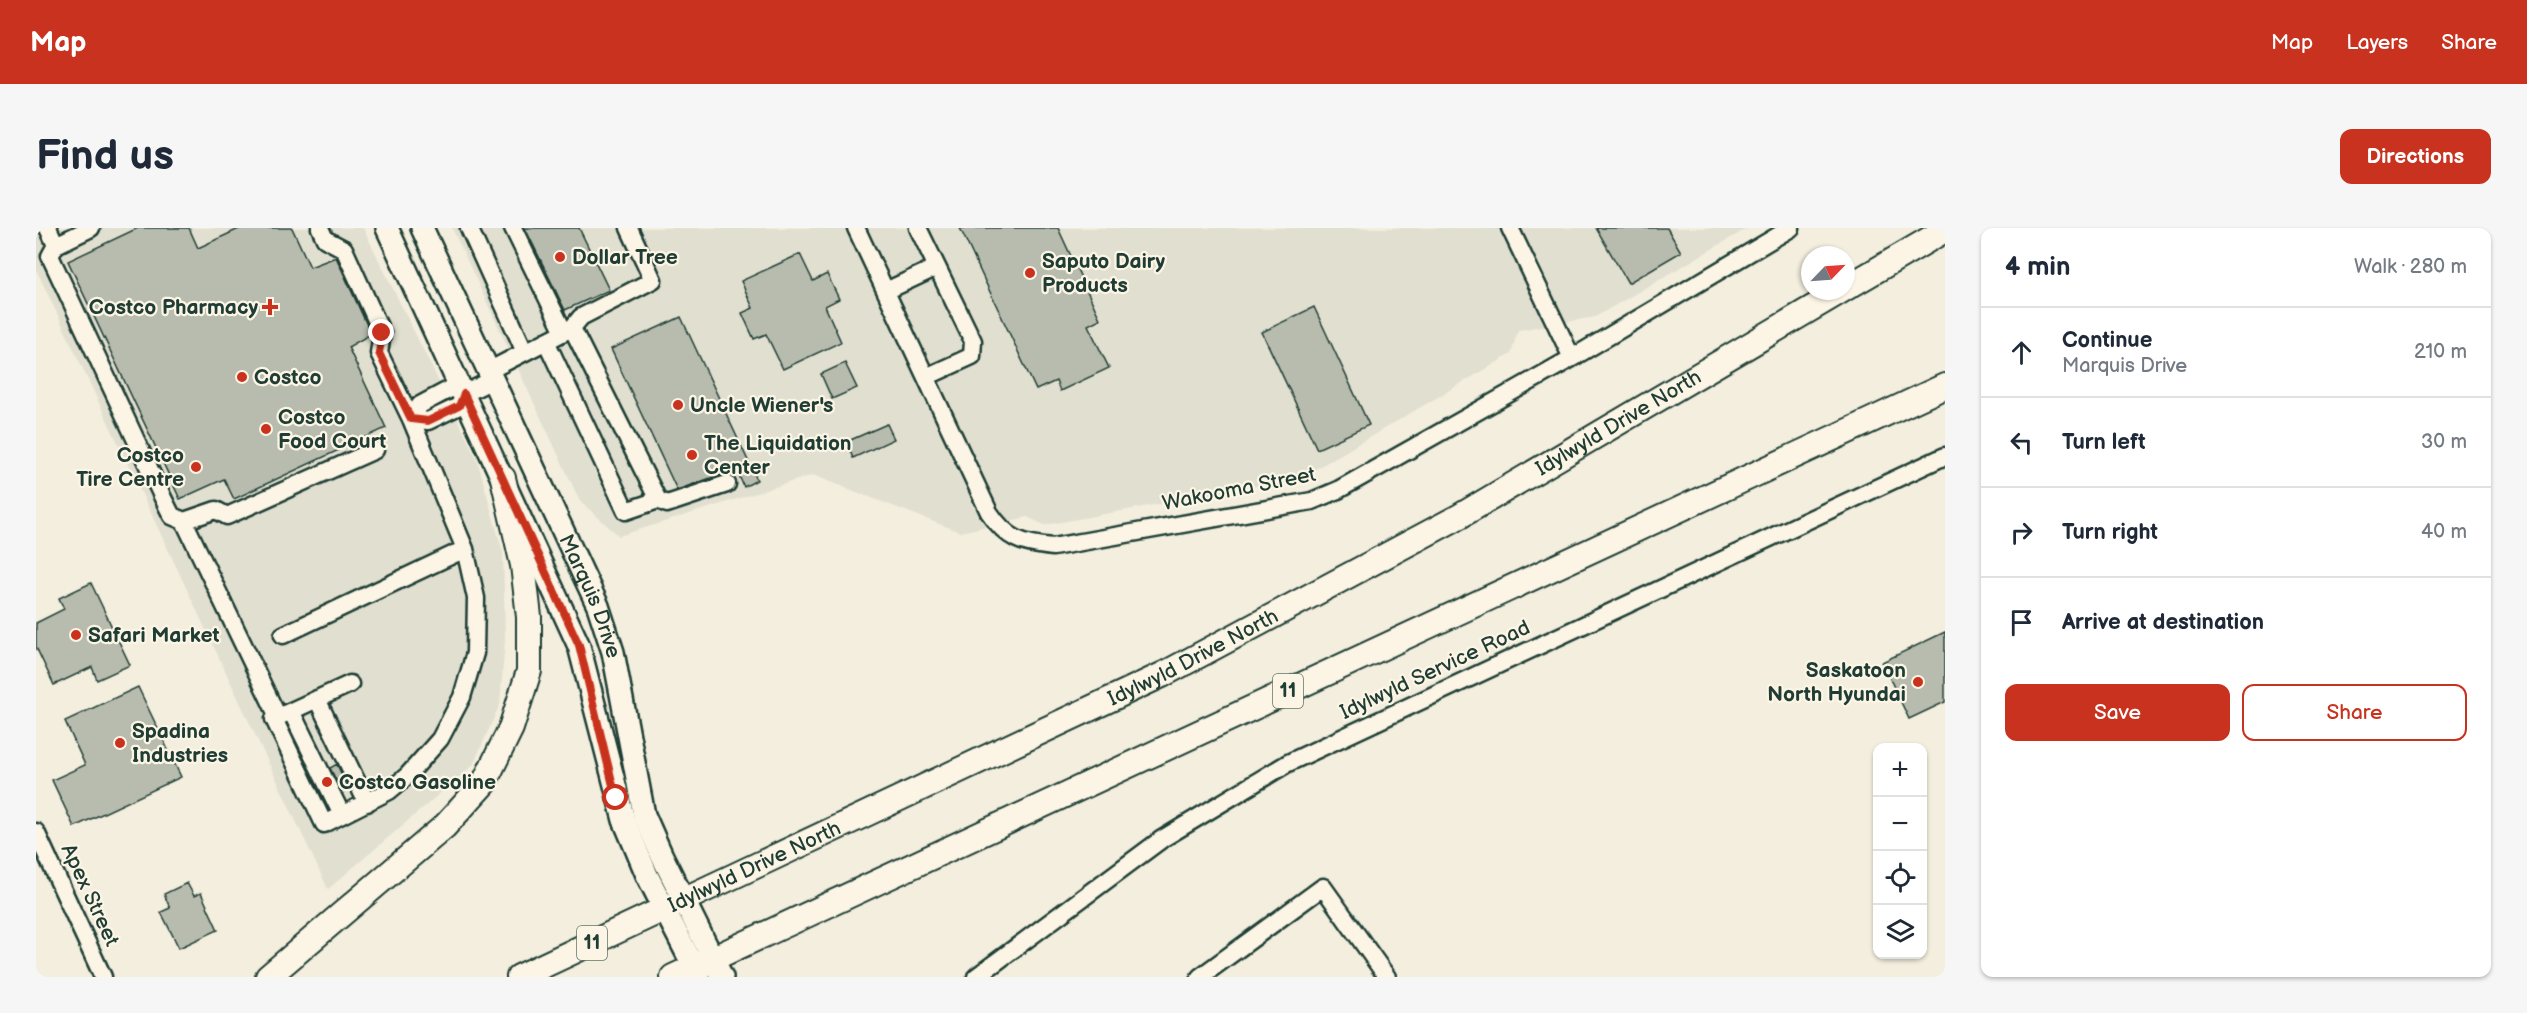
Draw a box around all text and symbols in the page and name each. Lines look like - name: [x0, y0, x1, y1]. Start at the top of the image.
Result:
- text: Map: [30, 26, 86, 59]
- text: Map: [2271, 30, 2313, 55]
- text: Layers: [2346, 30, 2408, 55]
- text: Share: [2441, 30, 2497, 55]
- button: Directions: [2340, 129, 2491, 184]
- text: Find us: [36, 131, 174, 182]
- place label: Dollar Tree: [572, 245, 678, 270]
- north arrow: [1801, 246, 1855, 300]
- place label: Saputo Dairy Products: [1042, 249, 1166, 298]
- marker: Dollar Tree: [553, 250, 567, 264]
- text: 4 min: [2005, 252, 2070, 283]
- text: Walk · 280 m: [2354, 255, 2467, 279]
- marker: Saputo Dairy Products: [1023, 266, 1037, 280]
- place label: Costco Pharmacy: [89, 295, 258, 320]
- marker: Costco Pharmacy: [263, 300, 277, 314]
- route end: [368, 319, 394, 345]
- text: Continue: [2062, 327, 2152, 354]
- icon: ahead: [2005, 336, 2038, 369]
- text: 210 m: [2414, 340, 2467, 364]
- text: Marquis Drive: [2062, 354, 2187, 378]
- street label: Idylwyld Drive North: [1531, 364, 1706, 481]
- place label: Costco: [254, 365, 321, 390]
- marker: Costco: [235, 370, 249, 384]
- place label: Uncle Wiener's: [690, 393, 833, 418]
- marker: Uncle Wiener's: [671, 398, 685, 412]
- place label: Costco Food Court: [278, 405, 386, 454]
- marker: Costco Food Court: [259, 422, 273, 436]
- icon: left: [2005, 426, 2038, 459]
- text: Turn left: [2062, 429, 2146, 456]
- text: 30 m: [2421, 430, 2467, 454]
- place label: The Liquidation Center: [704, 431, 852, 480]
- place label: Costco Tire Centre: [76, 443, 184, 492]
- marker: The Liquidation Center: [685, 448, 699, 462]
- marker: Costco Tire Centre: [189, 460, 203, 474]
- street label: Wakooma Street: [1160, 462, 1318, 516]
- icon: right: [2005, 516, 2038, 549]
- text: Turn right: [2062, 519, 2158, 546]
- text: 40 m: [2421, 520, 2467, 544]
- street label: Marquis Drive: [554, 530, 627, 661]
- street label: Idylwyld Drive North: [1104, 603, 1282, 711]
- icon: arrive: [2005, 606, 2038, 639]
- text: Arrive at destination: [2062, 609, 2264, 636]
- street label: Idylwyld Service Road: [1336, 615, 1534, 725]
- place label: Safari Market: [88, 623, 219, 648]
- marker: Safari Market: [69, 628, 83, 642]
- place label: Saskatoon North Hyundai: [1767, 658, 1906, 707]
- road number: 11: [1273, 674, 1303, 708]
- marker: Saskatoon North Hyundai: [1911, 675, 1925, 689]
- button: Save: [2005, 684, 2230, 741]
- button: Share: [2242, 684, 2467, 741]
- place label: Spadina Industries: [132, 719, 228, 768]
- marker: Spadina Industries: [113, 736, 127, 750]
- map controls: [1873, 743, 1927, 959]
- button: +: [1873, 743, 1927, 797]
- place label: Costco Gasoline: [339, 770, 496, 795]
- marker: Costco Gasoline: [320, 775, 334, 789]
- route start: [602, 784, 628, 810]
- button: −: [1873, 797, 1927, 851]
- street label: Idylwyld Drive North: [664, 815, 845, 918]
- street label: Apex Street: [55, 840, 125, 951]
- button: locate: [1873, 851, 1927, 905]
- button: layers: [1873, 905, 1927, 959]
- road number: 11: [577, 926, 607, 960]

